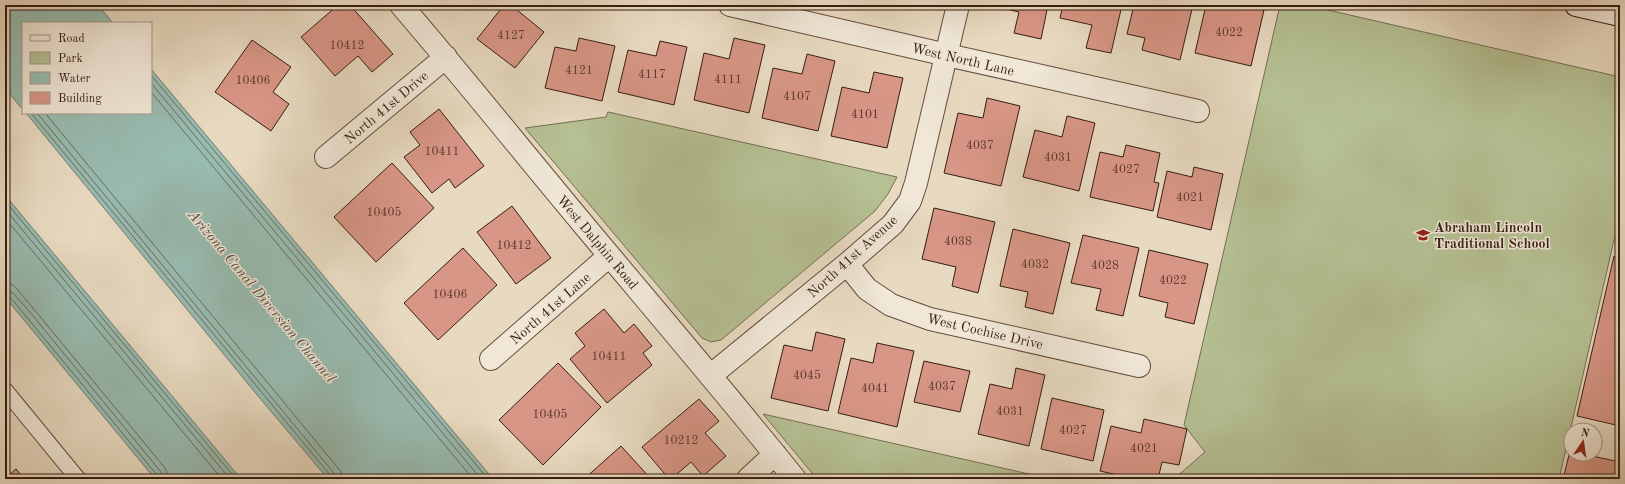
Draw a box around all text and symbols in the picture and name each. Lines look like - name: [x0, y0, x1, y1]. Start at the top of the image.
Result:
- legend: [22, 22, 152, 114]
- house number: 4022: [1215, 27, 1243, 39]
- house number: 4127: [497, 30, 525, 42]
- text: Road: [58, 33, 85, 45]
- house number: 10412: [330, 40, 364, 52]
- street label: West North Lane: [910, 41, 1016, 79]
- text: Park: [58, 53, 83, 65]
- house number: 4121: [565, 65, 593, 77]
- street label: North 41st Drive: [342, 69, 431, 147]
- house number: 4117: [638, 69, 666, 81]
- text: Water: [58, 73, 91, 85]
- house number: 4111: [714, 74, 742, 86]
- house number: 10406: [236, 75, 270, 87]
- house number: 4107: [783, 91, 811, 103]
- text: Building: [58, 93, 102, 105]
- house number: 4101: [851, 109, 879, 121]
- house number: 4037: [966, 140, 994, 152]
- house number: 10411: [425, 146, 459, 158]
- house number: 4031: [1044, 152, 1072, 164]
- house number: 4027: [1112, 164, 1140, 176]
- house number: 4021: [1176, 192, 1204, 204]
- street label: West Dalphin Road: [554, 193, 640, 292]
- house number: 10405: [367, 206, 401, 219]
- water label: Arizona Canal Diversion Channel: [184, 207, 338, 387]
- street label: North 41st Avenue: [805, 213, 900, 301]
- place label: Abraham Lincoln Traditional School: [1434, 221, 1550, 251]
- school or university icon: Abraham Lincoln Traditional School: [1415, 227, 1431, 243]
- house number: 4038: [944, 236, 972, 248]
- house number: 10412: [497, 240, 531, 252]
- house number: 4032: [1021, 259, 1049, 271]
- house number: 4028: [1091, 260, 1119, 272]
- street label: North 41st Lane: [508, 270, 593, 347]
- house number: 4022: [1159, 275, 1187, 287]
- house number: 10406: [433, 289, 467, 301]
- street label: West Cochise Drive: [925, 312, 1044, 352]
- house number: 10411: [592, 351, 626, 363]
- house number: 4045: [793, 369, 821, 382]
- house number: 4037: [928, 381, 956, 393]
- house number: 4041: [861, 383, 889, 395]
- house number: 4031: [996, 406, 1024, 418]
- house number: 10405: [533, 408, 567, 421]
- north arrow: [1563, 422, 1603, 462]
- house number: 4027: [1059, 425, 1087, 437]
- text: N: [1580, 427, 1591, 440]
- house number: 10212: [664, 435, 698, 447]
- house number: 4021: [1130, 443, 1158, 455]

